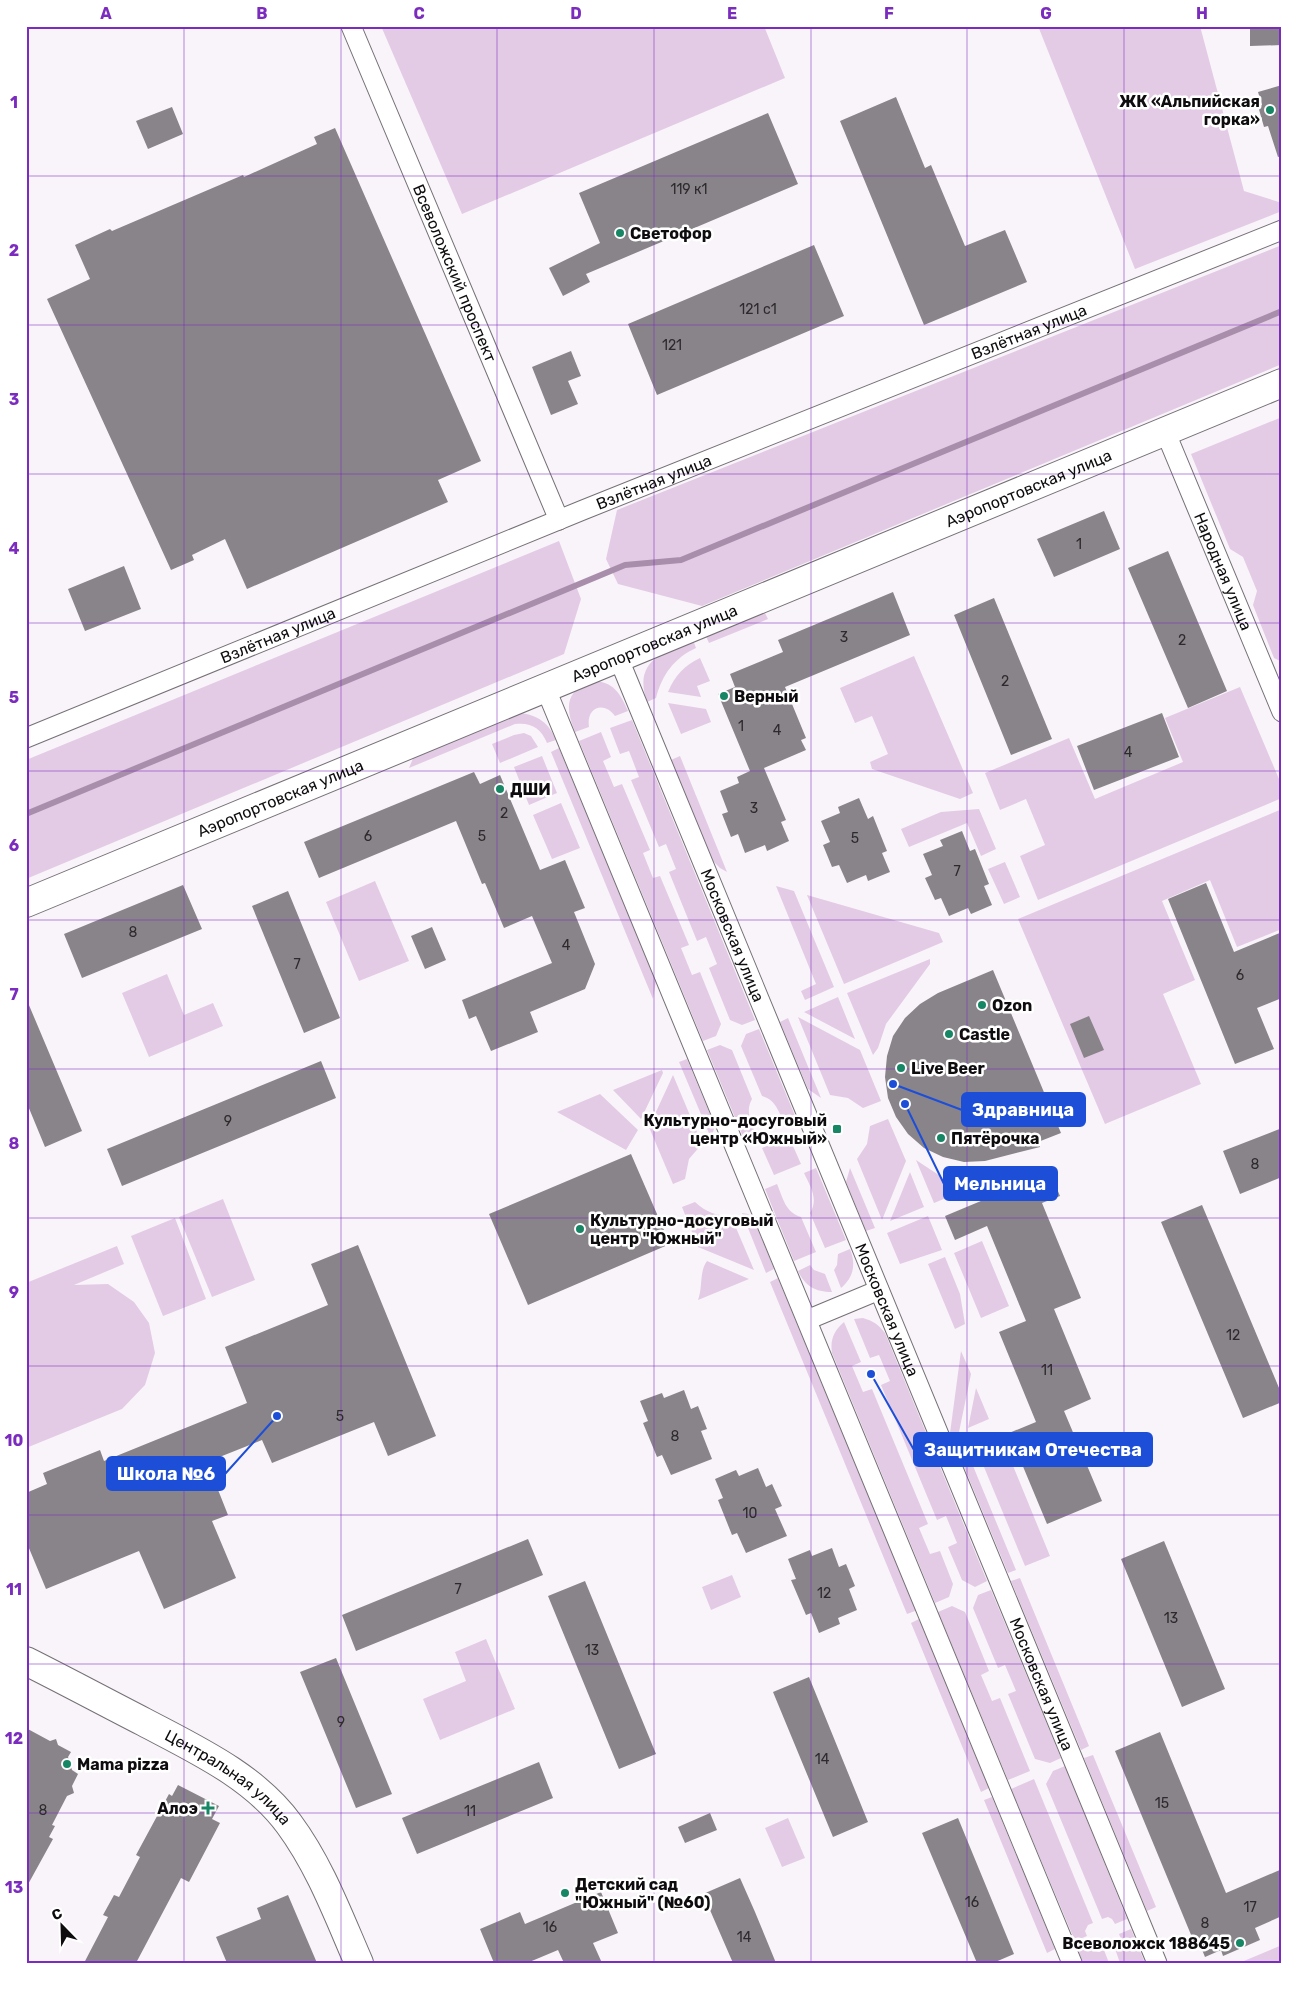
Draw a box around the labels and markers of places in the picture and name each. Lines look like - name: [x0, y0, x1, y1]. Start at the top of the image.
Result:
- place label: ЖК «Альпийская горка»: [1119, 92, 1260, 129]
- marker: ЖК «Альпийская горка»: [1264, 104, 1276, 116]
- place label: Светофор: [630, 224, 712, 243]
- marker: Светофор: [614, 227, 626, 239]
- place label: Верный: [734, 687, 798, 706]
- marker: Верный: [718, 690, 730, 702]
- place label: ДШИ: [510, 780, 551, 799]
- marker: ДШИ: [494, 783, 506, 795]
- place label: Ozon: [992, 996, 1032, 1015]
- marker: Ozon: [976, 999, 988, 1011]
- place label: Castle: [959, 1025, 1010, 1044]
- marker: Castle: [943, 1028, 955, 1040]
- place label: Live Beer: [911, 1059, 986, 1078]
- marker: Live Beer: [895, 1062, 907, 1074]
- callout: Здравница: [962, 1093, 1085, 1126]
- place label: Культурно-досуговый центр «Южный»: [643, 1111, 827, 1148]
- marker: Культурно-досуговый центр «Южный»: [831, 1123, 843, 1135]
- place label: Пятёрочка: [951, 1129, 1040, 1148]
- marker: Пятёрочка: [935, 1132, 947, 1144]
- callout: Мельница: [944, 1167, 1057, 1200]
- place label: Культурно-досуговый центр "Южный": [590, 1211, 774, 1248]
- marker: Культурно-досуговый центр "Южный": [574, 1223, 586, 1235]
- callout: Защитникам Отечества: [914, 1433, 1152, 1466]
- callout: Школа №6: [107, 1457, 225, 1490]
- place label: Mama pizza: [77, 1755, 169, 1774]
- marker: Mama pizza: [61, 1758, 73, 1770]
- place label: Алоэ: [157, 1799, 198, 1818]
- marker: Алоэ: [202, 1802, 214, 1814]
- place label: Детский сад "Южный" (№60): [575, 1875, 710, 1912]
- marker: Детский сад "Южный" (№60): [559, 1887, 571, 1899]
- place label: Всеволожск 188645: [1062, 1934, 1230, 1953]
- marker: Всеволожск 188645: [1234, 1937, 1246, 1949]

